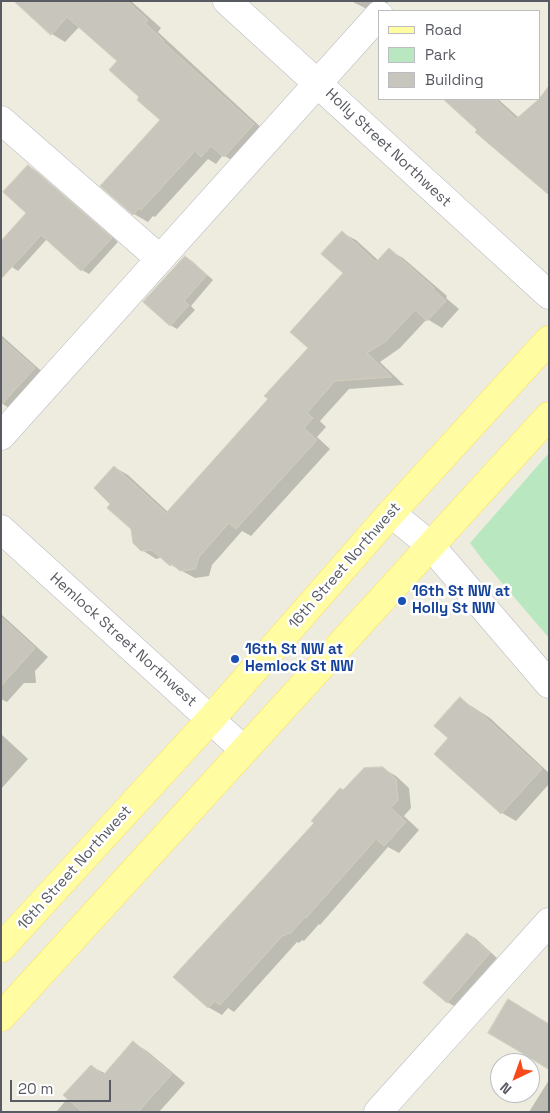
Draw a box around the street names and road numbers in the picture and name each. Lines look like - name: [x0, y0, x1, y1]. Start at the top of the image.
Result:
- street label: Holly Street Northwest: [321, 85, 455, 211]
- street label: 16th Street Northwest: [285, 499, 405, 633]
- street label: Hemlock Street Northwest: [46, 569, 200, 711]
- street label: 16th Street Northwest: [14, 802, 136, 934]

